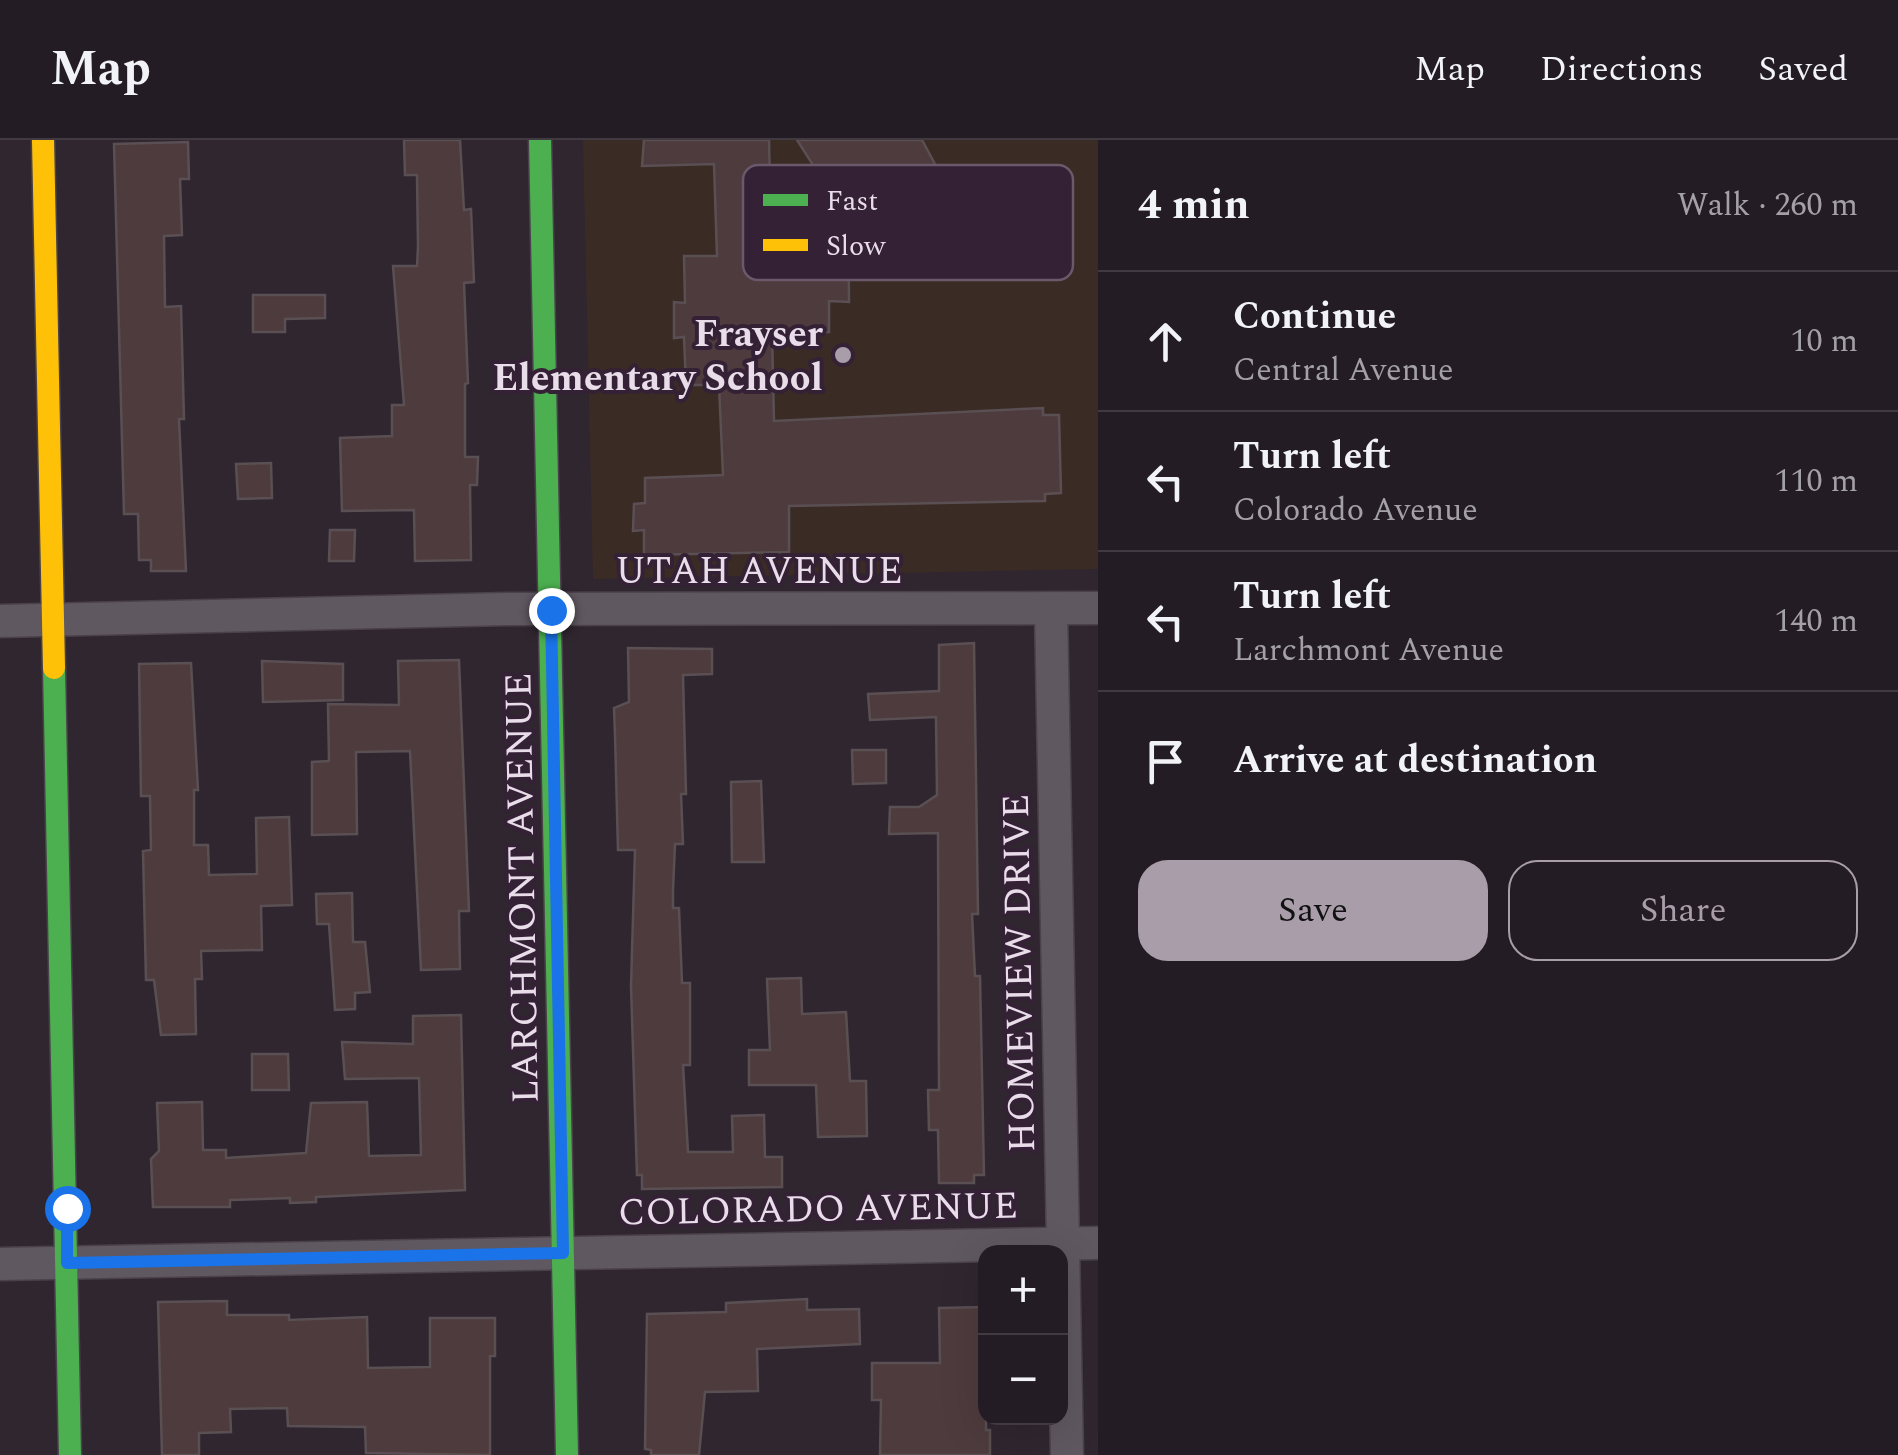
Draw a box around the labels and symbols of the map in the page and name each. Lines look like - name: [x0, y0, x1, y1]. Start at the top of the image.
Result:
- legend: [743, 165, 1073, 280]
- text: Fast: [826, 180, 878, 223]
- text: Slow: [826, 225, 886, 268]
- place label: Frayser Elementary School: [492, 306, 824, 408]
- marker: Frayser Elementary School: [832, 344, 854, 366]
- street label: UTAH AVENUE: [615, 543, 903, 601]
- route end: [529, 588, 575, 634]
- street label: LARCHMONT AVENUE: [490, 672, 556, 1104]
- street label: HOMEVIEW DRIVE: [988, 793, 1052, 1153]
- street label: COLORADO AVENUE: [618, 1178, 1019, 1242]
- route start: [45, 1186, 91, 1232]

